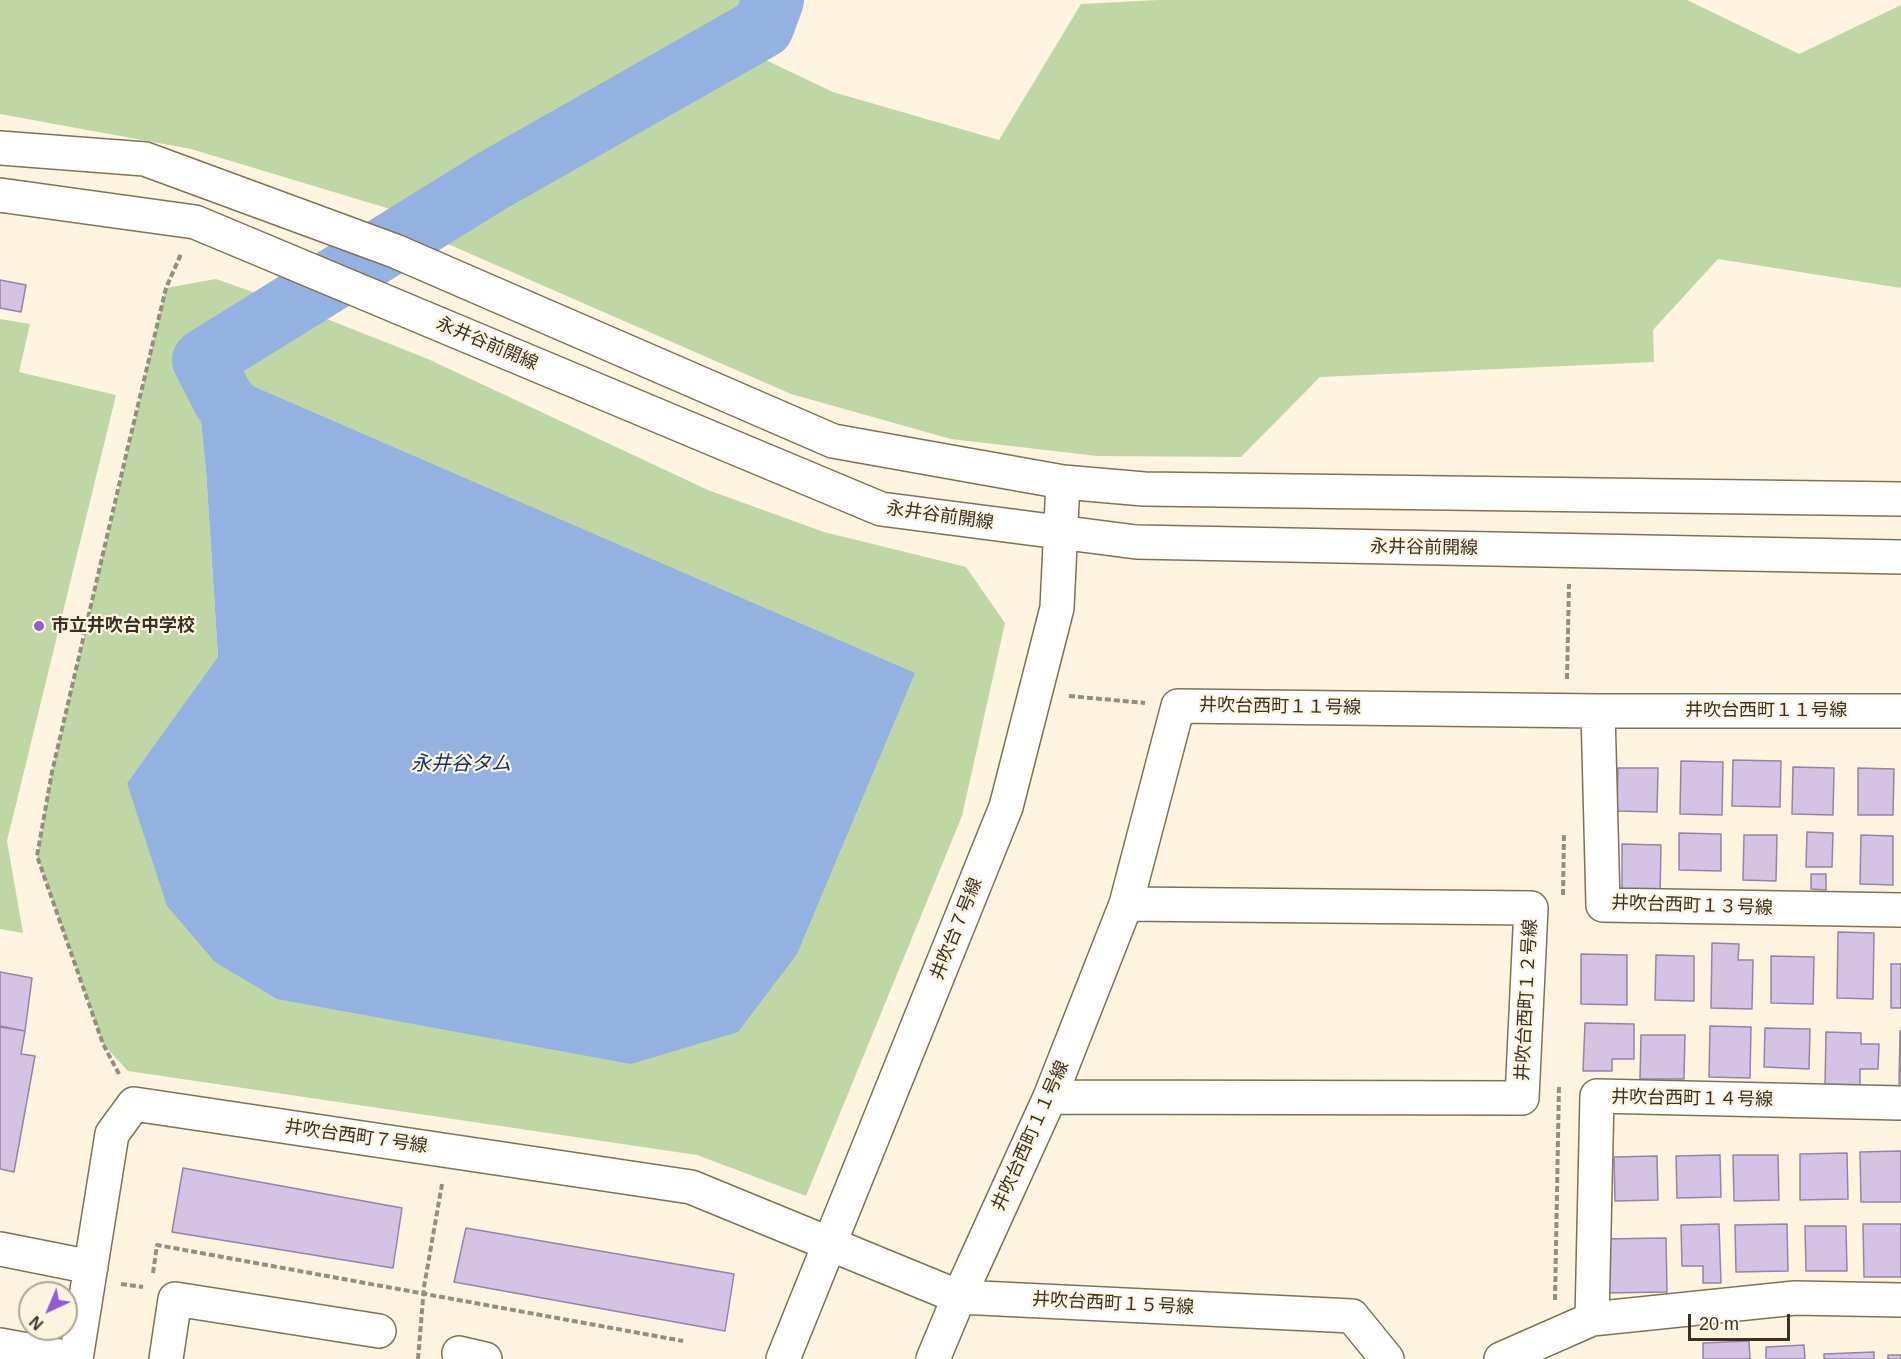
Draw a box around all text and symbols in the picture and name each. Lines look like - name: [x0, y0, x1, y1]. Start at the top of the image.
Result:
- street label: 永井谷前開線: [433, 313, 541, 375]
- street label: 永井谷前開線: [885, 498, 995, 534]
- street label: 永井谷前開線: [1370, 536, 1478, 560]
- place label: 市立井吹台中学校: [51, 615, 195, 637]
- marker: 市立井吹台中学校: [32, 619, 46, 633]
- street label: 井吹台西町１１号線: [1199, 695, 1361, 719]
- street label: 井吹台西町１１号線: [1685, 700, 1847, 722]
- water label: 永井谷タム: [411, 752, 511, 776]
- street label: 井吹台７号線: [927, 875, 987, 983]
- street label: 井吹台西町１３号線: [1611, 892, 1773, 920]
- street label: 井吹台西町１２号線: [1512, 919, 1542, 1081]
- street label: 井吹台西町１１号線: [988, 1058, 1074, 1214]
- street label: 井吹台西町１４号線: [1611, 1087, 1773, 1111]
- street label: 井吹台西町７号線: [283, 1116, 429, 1158]
- north arrow: [18, 1281, 78, 1341]
- street label: 井吹台西町１５号線: [1032, 1289, 1194, 1319]
- scale bar: [1691, 1302, 1793, 1340]
- text: N: [26, 1313, 47, 1333]
- text: 20 m: [1699, 1314, 1739, 1334]

